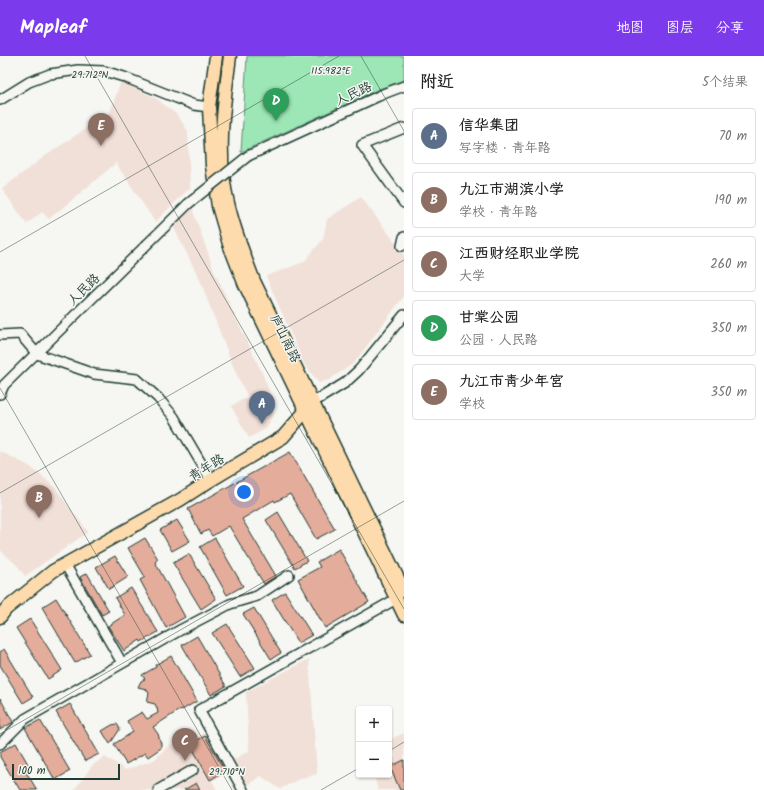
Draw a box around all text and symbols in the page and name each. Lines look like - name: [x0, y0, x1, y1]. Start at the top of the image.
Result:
- text: Mapleaf: [20, 13, 87, 43]
- text: 地图: [616, 17, 644, 39]
- text: 图层: [666, 17, 694, 39]
- text: 分享: [716, 17, 744, 39]
- text: 115.982°E: [311, 63, 352, 79]
- text: 29.712°N: [72, 67, 109, 83]
- text: 附近: [420, 69, 454, 96]
- text: 5个结果: [702, 72, 748, 93]
- street label: 人民路: [332, 77, 376, 112]
- pin: D: [263, 88, 289, 121]
- pin: E: [88, 113, 114, 146]
- text: 信华集团: [459, 114, 519, 138]
- text: A: [430, 126, 438, 147]
- text: 70 m: [719, 126, 747, 147]
- text: 写字楼 · 青年路: [459, 138, 551, 159]
- text: 九江市湖滨小学: [459, 178, 564, 202]
- text: B: [430, 190, 438, 211]
- text: 190 m: [715, 190, 747, 211]
- text: 学校 · 青年路: [459, 202, 538, 223]
- text: 江西财经职业学院: [459, 242, 579, 266]
- text: C: [430, 254, 438, 275]
- text: 260 m: [710, 254, 747, 275]
- text: 大学: [459, 266, 485, 287]
- street label: 人民路: [63, 269, 105, 311]
- text: 甘棠公园: [459, 306, 519, 330]
- street label: 庐山南路: [264, 311, 305, 367]
- text: D: [430, 318, 438, 339]
- text: 350 m: [711, 318, 747, 339]
- text: 公园 · 人民路: [459, 330, 538, 351]
- text: 九江市青少年宫: [459, 370, 564, 394]
- text: E: [430, 382, 438, 403]
- text: 350 m: [711, 382, 747, 403]
- pin: A: [249, 391, 275, 424]
- text: 学校: [459, 394, 485, 415]
- street label: 青年路: [185, 449, 229, 488]
- your location: [234, 482, 254, 502]
- pin: B: [26, 485, 52, 518]
- map controls: [356, 706, 392, 778]
- button: +: [356, 706, 392, 742]
- pin: C: [172, 728, 198, 761]
- button: −: [356, 742, 392, 778]
- scale bar: [12, 762, 120, 781]
- text: 100 m: [18, 762, 46, 780]
- text: 29.710°N: [209, 764, 245, 780]

